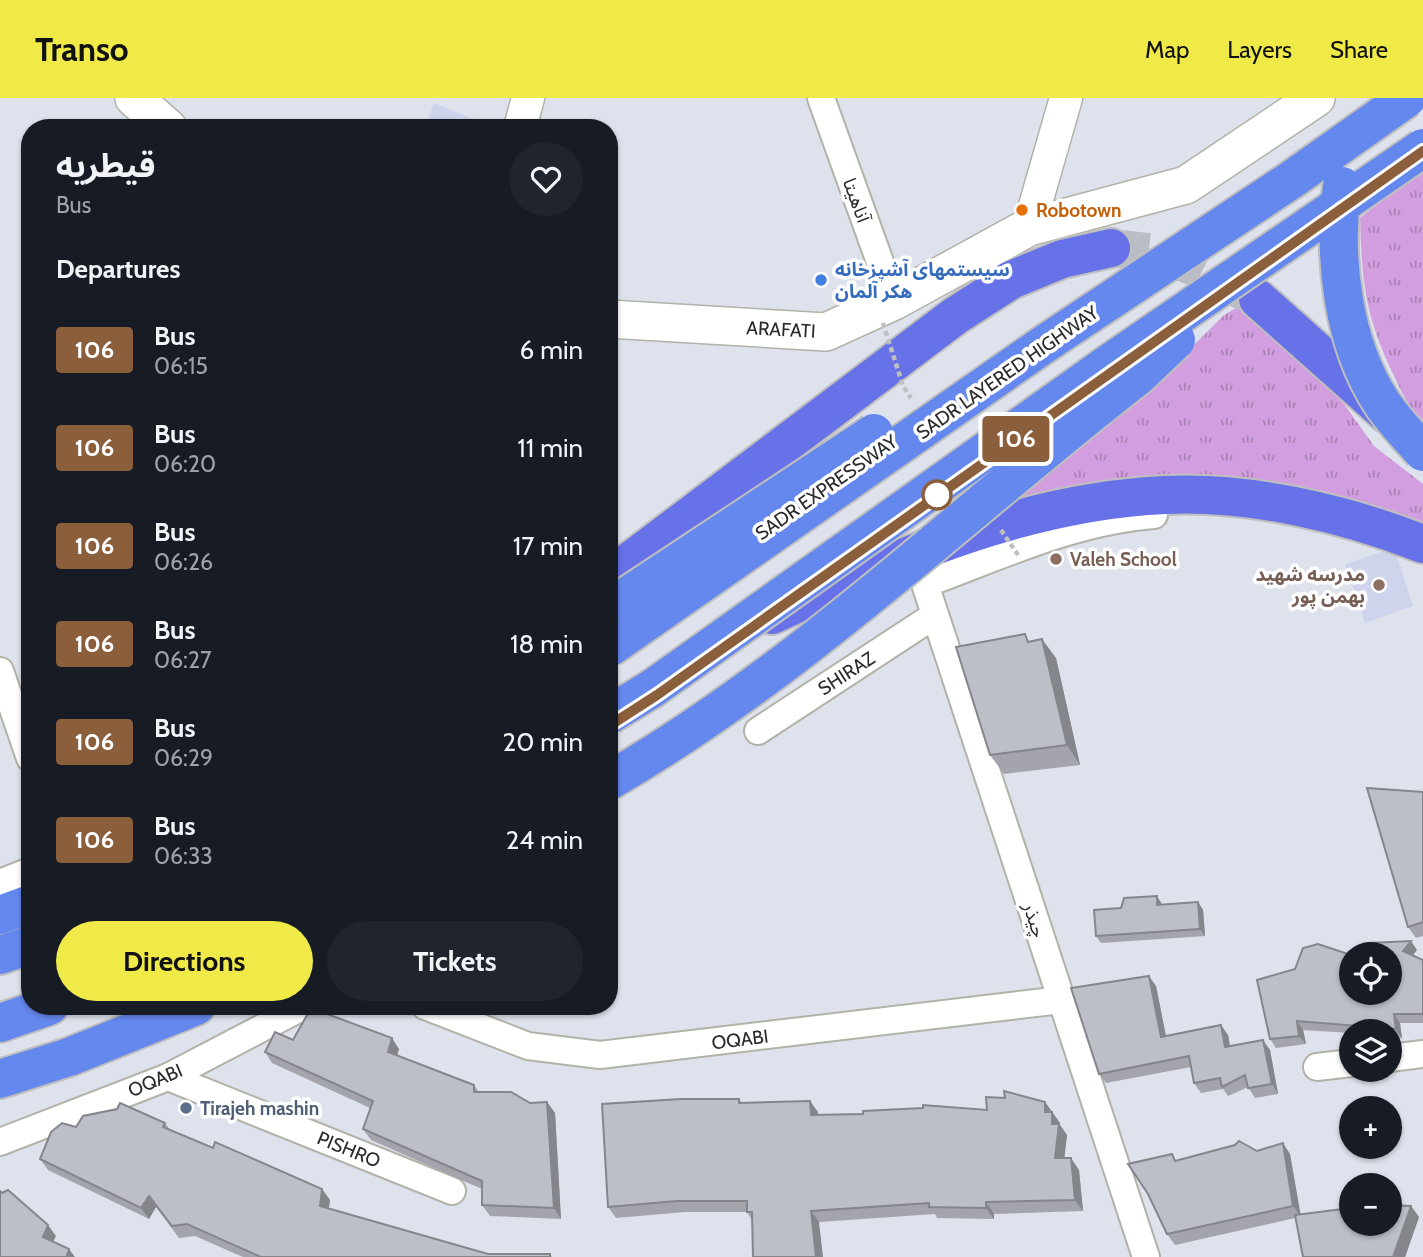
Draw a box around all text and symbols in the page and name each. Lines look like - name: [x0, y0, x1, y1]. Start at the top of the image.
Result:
- text: Transo: [35, 29, 129, 69]
- text: Map: [1145, 35, 1189, 64]
- text: Layers: [1227, 35, 1292, 64]
- text: Share: [1330, 35, 1388, 64]
- button: heart: [509, 142, 583, 216]
- text: قیطریه: [56, 145, 155, 185]
- street label: آناهیتا: [838, 175, 876, 227]
- text: Bus: [56, 191, 91, 219]
- place label: Robotown: [1036, 199, 1121, 222]
- marker: Robotown: [1014, 202, 1030, 218]
- text: Departures: [56, 253, 180, 285]
- place label: سیستمهای آشپزخانه هکر آلمان: [835, 258, 1010, 303]
- marker: سیستمهای آشپزخانه هکر آلمان: [813, 272, 829, 288]
- street label: SADR LAYERED HIGHWAY: [912, 301, 1103, 444]
- street label: ARAFATI: [746, 316, 816, 343]
- text: Bus: [154, 320, 195, 352]
- text: 6 min: [520, 334, 583, 366]
- text: 106: [75, 335, 114, 364]
- text: 06:15: [154, 352, 208, 380]
- line badge: 106: [976, 416, 1056, 462]
- text: Bus: [154, 418, 195, 450]
- text: 106: [996, 424, 1036, 453]
- street label: SADR EXPRESSWAY: [751, 430, 902, 545]
- text: 11 min: [517, 432, 583, 464]
- text: 106: [75, 433, 114, 462]
- text: 06:20: [154, 450, 216, 478]
- unlabelled marker: [922, 480, 952, 510]
- text: Bus: [154, 516, 195, 548]
- text: 17 min: [513, 530, 583, 562]
- text: 106: [75, 531, 114, 560]
- text: 06:26: [154, 548, 213, 576]
- place label: Valeh School: [1070, 548, 1177, 571]
- marker: Valeh School: [1048, 551, 1064, 567]
- place label: مدرسه شهید بهمن پور: [1255, 563, 1365, 609]
- marker: مدرسه شهید بهمن پور: [1371, 577, 1387, 593]
- text: Bus: [154, 614, 195, 646]
- text: 18 min: [510, 628, 583, 660]
- text: 106: [75, 629, 114, 658]
- text: 06:27: [154, 646, 212, 674]
- street label: SHIRAZ: [814, 646, 879, 700]
- text: Bus: [154, 712, 195, 744]
- text: 20 min: [503, 726, 583, 758]
- text: 106: [75, 727, 114, 756]
- text: 06:29: [154, 744, 213, 772]
- text: Bus: [154, 810, 195, 842]
- text: 24 min: [506, 824, 583, 856]
- text: 106: [75, 825, 114, 854]
- text: 06:33: [154, 842, 213, 870]
- street label: چیذر: [1017, 899, 1051, 941]
- button: Directions: [56, 921, 313, 1001]
- button: Tickets: [327, 921, 583, 1001]
- map controls: [1339, 942, 1402, 1236]
- button: locate: [1339, 942, 1402, 1005]
- button: layers: [1339, 1019, 1402, 1082]
- street label: OQABI: [710, 1025, 770, 1054]
- street label: OQABI: [124, 1059, 186, 1102]
- button: +: [1339, 1096, 1402, 1159]
- place label: Tirajeh mashin: [200, 1097, 319, 1120]
- marker: Tirajeh mashin: [178, 1100, 194, 1116]
- street label: PISHRO: [314, 1126, 384, 1173]
- button: −: [1339, 1173, 1402, 1236]

